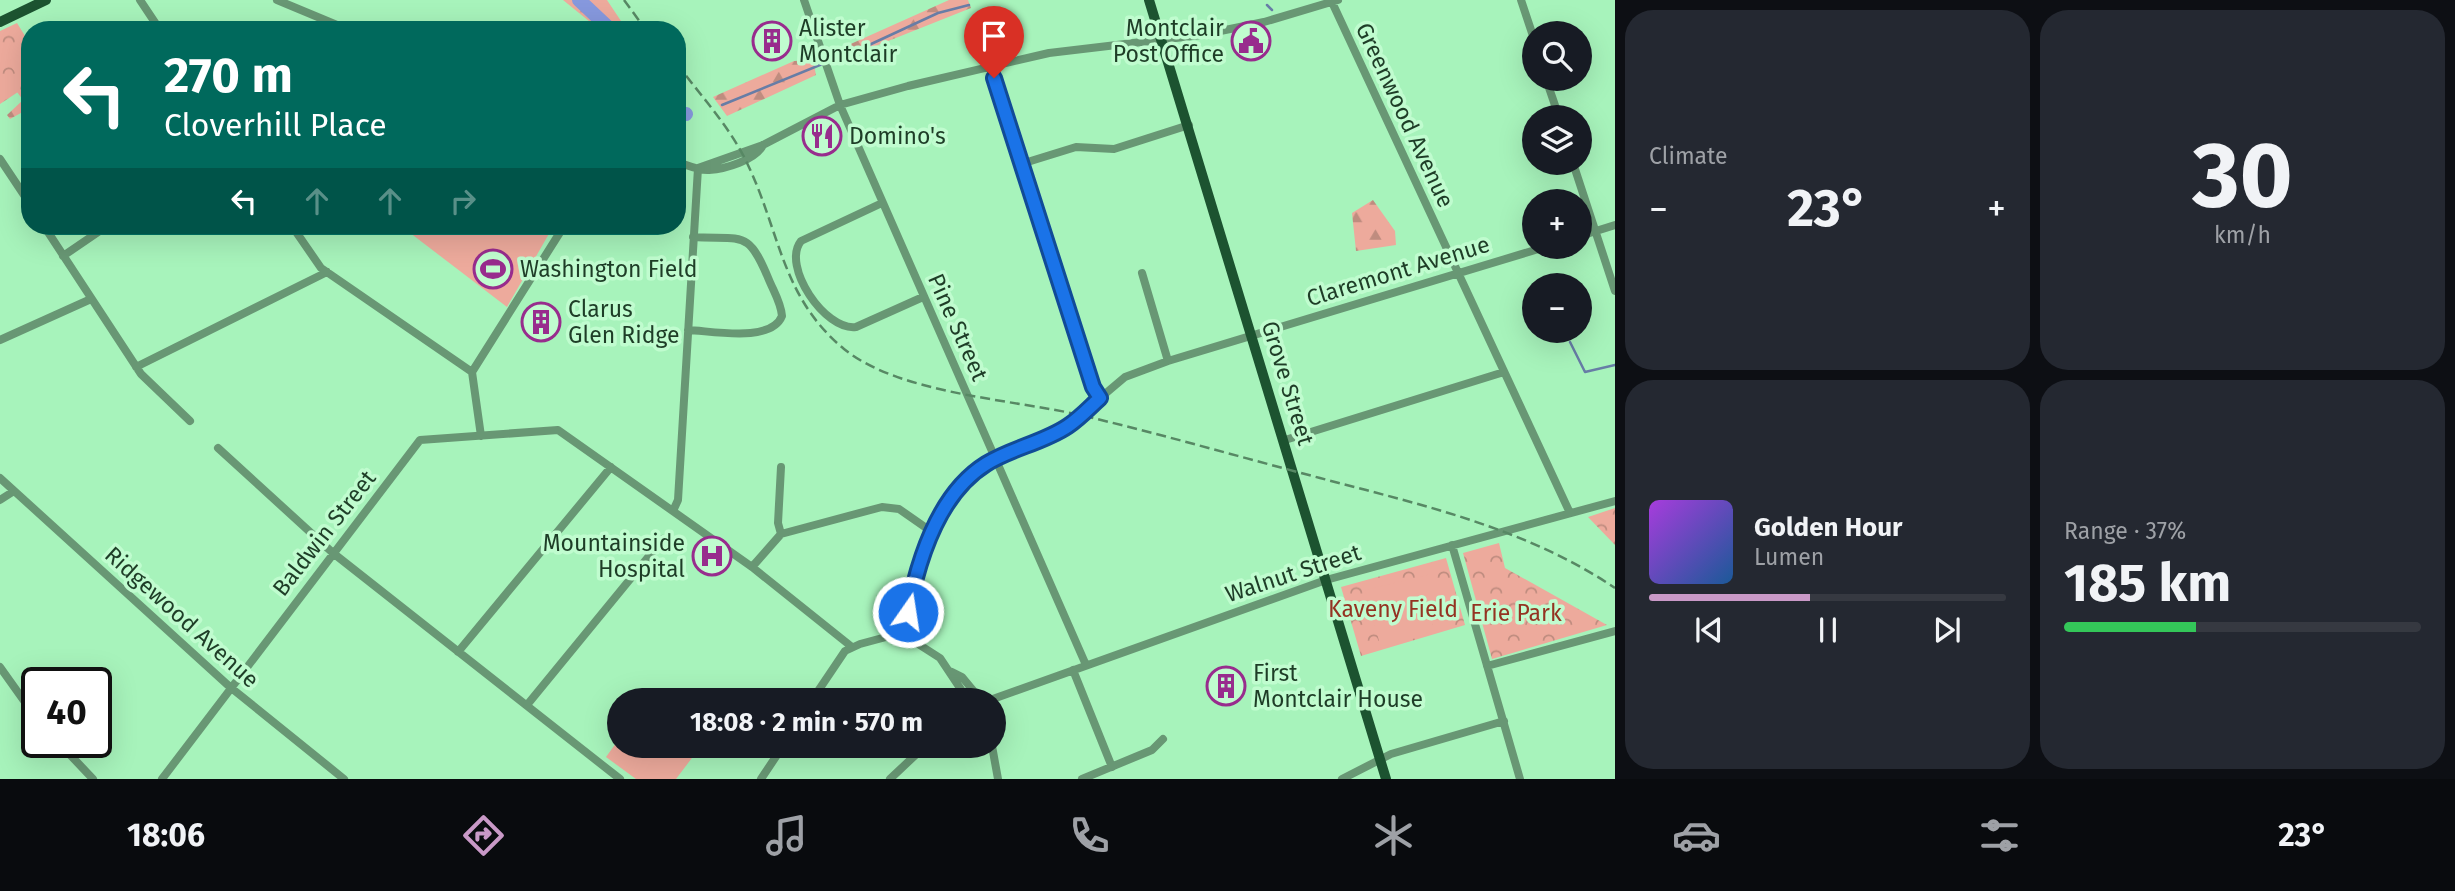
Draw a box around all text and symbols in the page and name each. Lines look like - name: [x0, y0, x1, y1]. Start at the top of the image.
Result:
- pin: [964, 6, 1024, 78]
- place label: Alister Montclair: [799, 14, 897, 68]
- place label: Montclair Post Office: [1113, 14, 1224, 68]
- icon: arrive: [975, 17, 1013, 55]
- street label: Greenwood Avenue: [1350, 18, 1460, 212]
- building icon: Alister Montclair: [751, 20, 793, 62]
- public building icon: Montclair Post Office: [1230, 20, 1272, 62]
- map controls: [1522, 21, 1592, 343]
- button: search: [1522, 21, 1592, 91]
- text: 270 m: [164, 46, 293, 105]
- icon: left: [49, 49, 140, 140]
- button: layers: [1522, 105, 1592, 175]
- text: Cloverhill Place: [164, 106, 387, 144]
- restaurant icon: Domino's: [801, 115, 843, 157]
- text: 30: [2192, 121, 2293, 230]
- place label: Domino's: [849, 122, 946, 150]
- text: Climate: [1649, 142, 1728, 170]
- text: 23°: [1787, 177, 1868, 240]
- icon: left: [225, 182, 263, 220]
- icon: ahead: [298, 182, 336, 220]
- icon: ahead: [371, 182, 409, 220]
- icon: right: [444, 182, 482, 220]
- text: −: [1649, 186, 1668, 232]
- text: +: [1987, 186, 2006, 232]
- button: +: [1522, 189, 1592, 259]
- text: km/h: [2214, 221, 2271, 249]
- street label: Claremont Avenue: [1303, 230, 1493, 312]
- sports icon: Washington Field: [472, 248, 514, 290]
- place label: Washington Field: [520, 255, 698, 283]
- street label: Pine Street: [922, 269, 994, 386]
- button: −: [1522, 273, 1592, 343]
- place label: Clarus Glen Ridge: [568, 295, 680, 349]
- building icon: Clarus Glen Ridge: [520, 301, 562, 343]
- street label: Grove Street: [1256, 318, 1320, 449]
- street label: Baldwin Street: [266, 464, 382, 601]
- text: Golden Hour: [1754, 512, 1902, 543]
- text: Range · 37%: [2064, 517, 2186, 545]
- place label: Mountainside Hospital: [543, 529, 685, 583]
- hospital icon: Mountainside Hospital: [691, 535, 733, 577]
- street label: Walnut Street: [1222, 538, 1365, 608]
- street label: Ridgewood Avenue: [99, 540, 265, 694]
- text: Lumen: [1754, 543, 1824, 571]
- text: 185 km: [2064, 552, 2231, 615]
- position arrow: [871, 575, 945, 649]
- park label: Kaveny Field: [1328, 595, 1458, 623]
- park label: Erie Park: [1470, 599, 1562, 627]
- icon: previous: [1690, 611, 1728, 649]
- icon: pause: [1809, 611, 1847, 649]
- icon: next: [1928, 611, 1966, 649]
- place label: First Montclair House: [1253, 659, 1423, 713]
- building icon: First Montclair House: [1205, 665, 1247, 707]
- speed limit sign: 40: [21, 667, 112, 758]
- text: 18:08 · 2 min · 570 m: [690, 707, 923, 738]
- icon: directions: [459, 811, 508, 860]
- icon: music: [762, 811, 811, 860]
- icon: phone: [1065, 811, 1114, 860]
- icon: climate: [1369, 811, 1418, 860]
- icon: car: [1672, 811, 1721, 860]
- icon: filters: [1975, 811, 2024, 860]
- text: 18:06: [127, 816, 205, 854]
- text: 23°: [2278, 816, 2328, 854]

